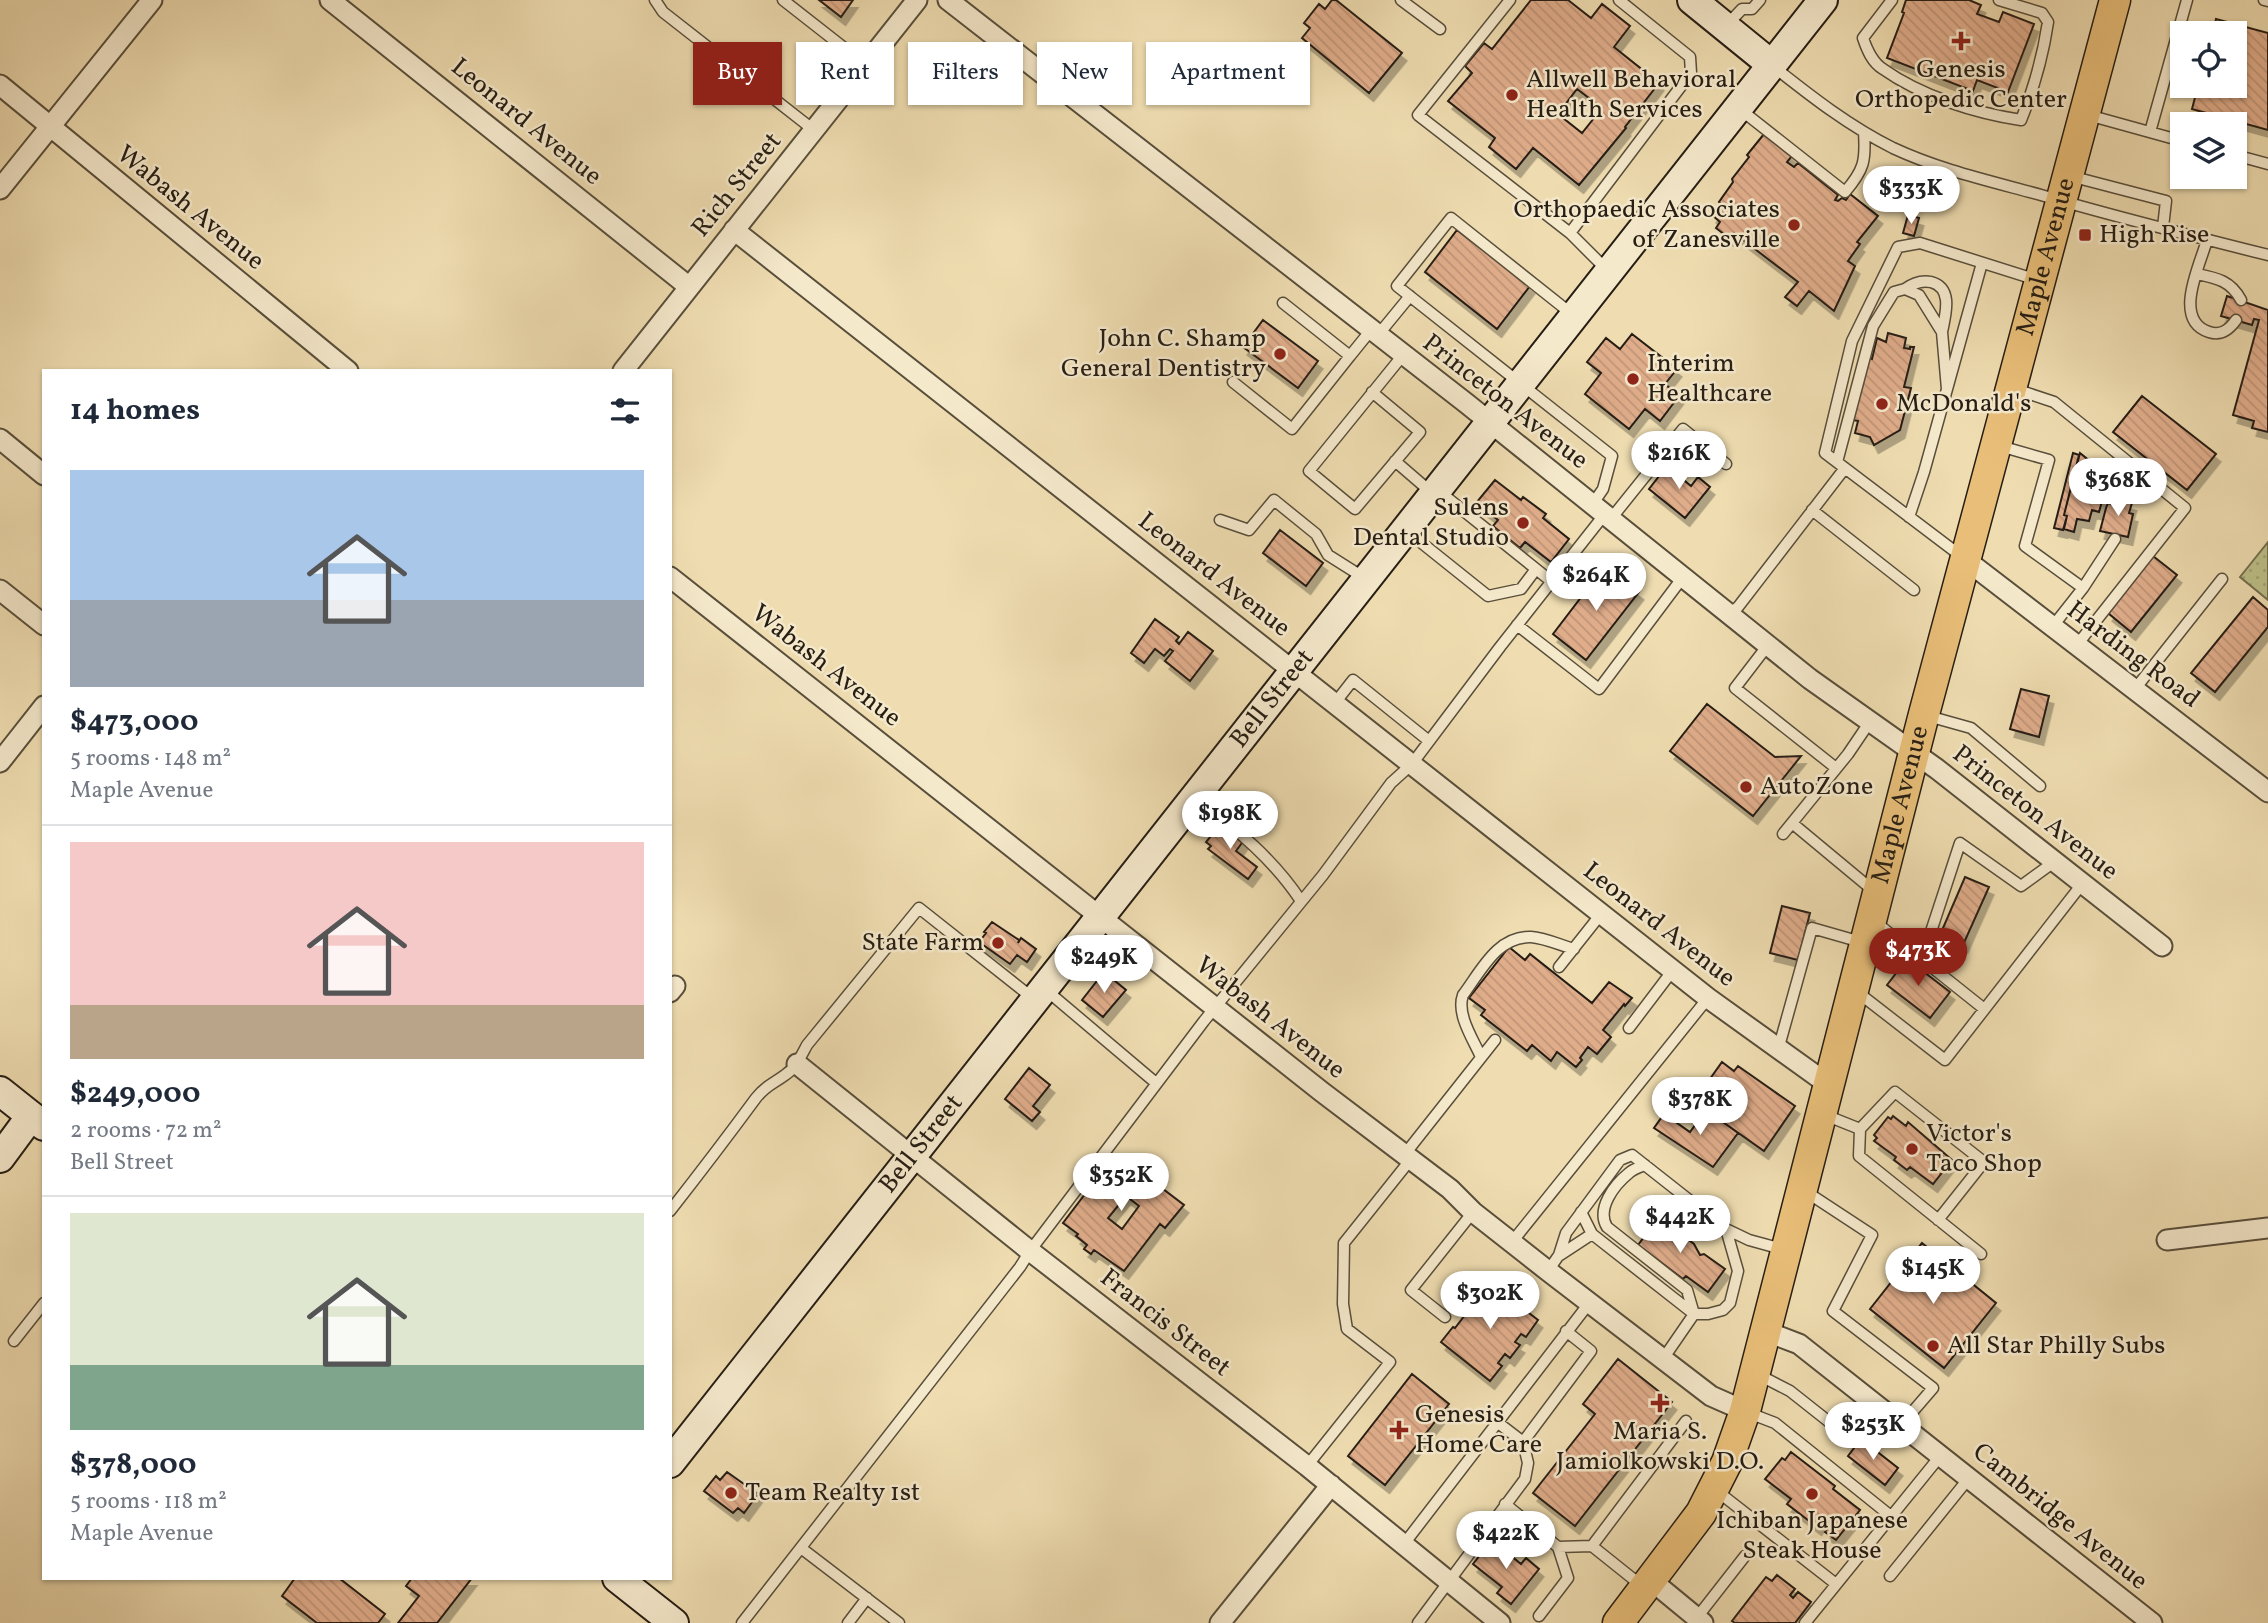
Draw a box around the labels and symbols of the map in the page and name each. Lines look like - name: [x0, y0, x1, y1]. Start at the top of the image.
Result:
- marker: Genesis Orthopedic Center: [1951, 31, 1971, 51]
- street label: Leonard Avenue: [443, 50, 609, 194]
- place label: Genesis Orthopedic Center: [1855, 52, 2067, 118]
- place label: Allwell Behavioral Health Services: [1526, 62, 1736, 128]
- marker: Allwell Behavioral Health Services: [1504, 87, 1520, 103]
- street label: Rich Street: [684, 125, 790, 245]
- street label: Wabash Avenue: [108, 137, 272, 279]
- pin: $333K: [1862, 166, 1960, 226]
- street label: Maple Avenue: [2008, 174, 2085, 340]
- place label: Orthopaedic Associates of Zanesville: [1513, 192, 1780, 258]
- marker: Orthopaedic Associates of Zanesville: [1786, 217, 1802, 233]
- place label: High Rise: [2099, 217, 2209, 253]
- marker: High Rise: [2077, 227, 2093, 243]
- place label: John C. Shamp General Dentistry: [1061, 321, 1266, 387]
- street label: Princeton Avenue: [1414, 326, 1596, 478]
- marker: John C. Shamp General Dentistry: [1272, 346, 1288, 362]
- place label: Interim Healthcare: [1647, 346, 1772, 412]
- marker: Interim Healthcare: [1625, 371, 1641, 387]
- place label: McDonald's: [1896, 386, 2031, 422]
- marker: McDonald's: [1874, 396, 1890, 412]
- pin: $216K: [1630, 432, 1728, 491]
- pin: $368K: [2069, 458, 2167, 518]
- place label: Sulens Dental Studio: [1353, 490, 1509, 556]
- street label: Leonard Avenue: [1130, 504, 1298, 646]
- marker: Sulens Dental Studio: [1515, 515, 1531, 531]
- pin: $264K: [1547, 554, 1645, 613]
- street label: Harding Road: [2059, 593, 2207, 717]
- street label: Wabash Avenue: [744, 596, 908, 736]
- street label: Bell Street: [1222, 642, 1323, 756]
- street label: Maple Avenue: [1863, 722, 1938, 888]
- street label: Princeton Avenue: [1944, 737, 2126, 889]
- place label: AutoZone: [1760, 769, 1873, 805]
- marker: AutoZone: [1738, 779, 1754, 795]
- pin: $198K: [1181, 792, 1279, 851]
- street label: Leonard Avenue: [1575, 854, 1743, 996]
- place label: State Farm: [861, 925, 984, 961]
- pin: $473K: [1869, 928, 1967, 988]
- marker: State Farm: [990, 935, 1006, 951]
- pin: $249K: [1055, 936, 1153, 995]
- street label: Wabash Avenue: [1188, 948, 1352, 1088]
- pin: $378K: [1651, 1078, 1749, 1137]
- street label: Bell Street: [871, 1087, 972, 1201]
- place label: Victor's Taco Shop: [1926, 1116, 2042, 1182]
- marker: Victor's Taco Shop: [1904, 1141, 1920, 1157]
- pin: $352K: [1072, 1154, 1170, 1213]
- pin: $442K: [1631, 1196, 1729, 1255]
- pin: $145K: [1884, 1246, 1982, 1306]
- street label: Francis Street: [1092, 1260, 1238, 1386]
- pin: $302K: [1441, 1272, 1539, 1331]
- place label: All Star Philly Subs: [1947, 1328, 2165, 1364]
- marker: All Star Philly Subs: [1925, 1338, 1941, 1354]
- marker: Maria S. Jamiolkowski D.O.: [1650, 1393, 1670, 1413]
- place label: Genesis Home Care: [1415, 1397, 1542, 1463]
- pin: $253K: [1824, 1402, 1922, 1462]
- place label: Maria S. Jamiolkowski D.O.: [1556, 1414, 1764, 1480]
- marker: Genesis Home Care: [1389, 1420, 1409, 1440]
- street label: Cambridge Avenue: [1965, 1435, 2155, 1599]
- place label: Team Realty 1st: [745, 1475, 920, 1511]
- marker: Team Realty 1st: [723, 1485, 739, 1501]
- marker: Ichiban Japanese Steak House: [1804, 1486, 1820, 1502]
- place label: Ichiban Japanese Steak House: [1716, 1503, 1908, 1569]
- pin: $422K: [1457, 1512, 1555, 1571]

